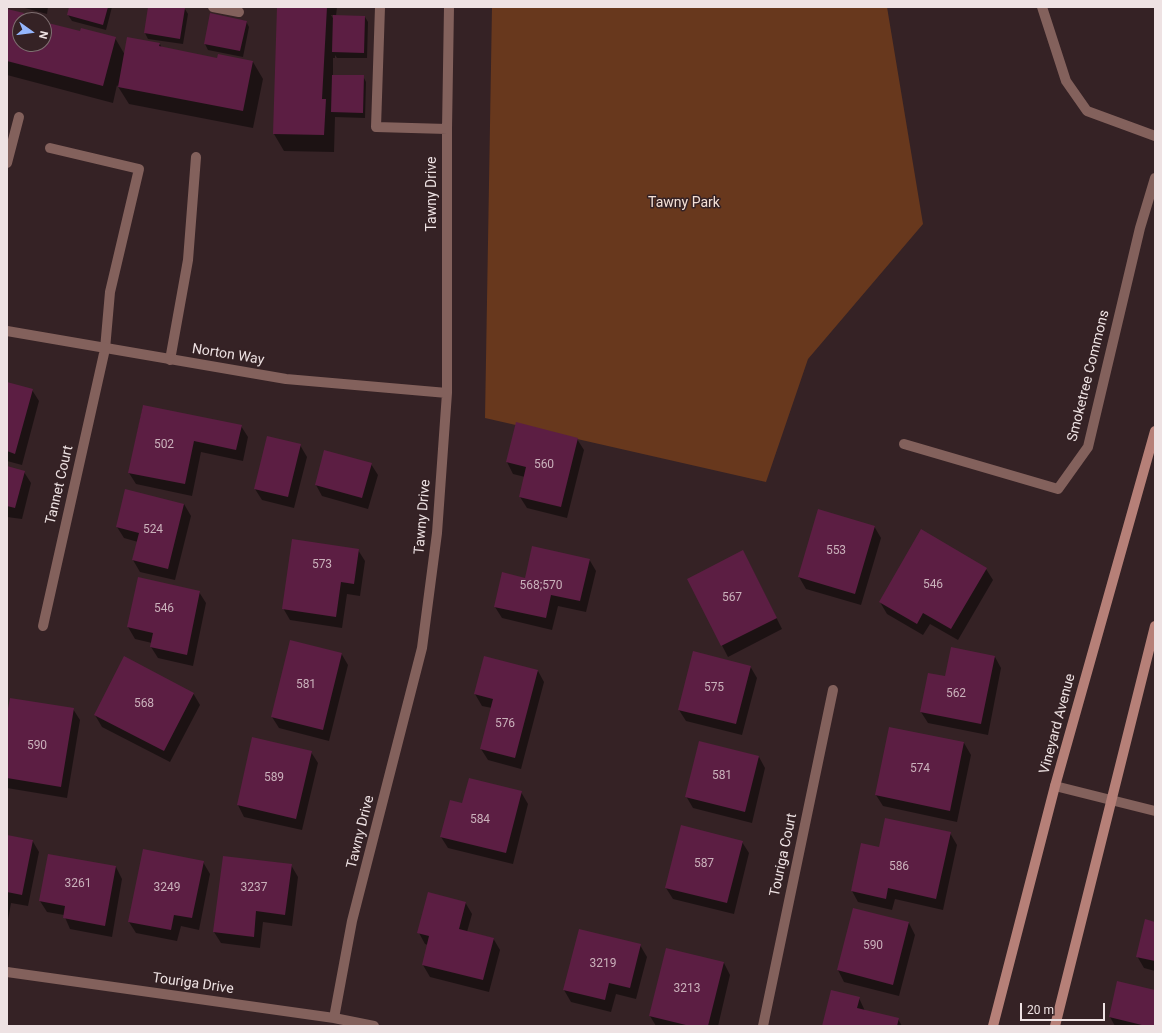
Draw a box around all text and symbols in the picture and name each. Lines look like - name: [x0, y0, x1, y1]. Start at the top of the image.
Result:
- north arrow: [12, 12, 52, 52]
- text: N: [36, 29, 50, 40]
- street label: Tawny Drive: [424, 157, 440, 231]
- park label: Tawny Park: [648, 195, 720, 211]
- street label: Smoketree Commons: [1065, 308, 1113, 444]
- street label: Norton Way: [191, 341, 265, 369]
- house number: 502: [154, 438, 174, 452]
- street label: Tannet Court: [43, 444, 77, 526]
- house number: 560: [534, 458, 554, 472]
- street label: Tawny Drive: [411, 479, 435, 555]
- house number: 524: [143, 523, 163, 537]
- house number: 553: [826, 544, 846, 558]
- house number: 573: [312, 558, 332, 572]
- house number: 546: [923, 578, 943, 592]
- house number: 568;570: [519, 579, 563, 593]
- house number: 567: [722, 591, 742, 605]
- house number: 546: [154, 602, 174, 616]
- street label: Vineyard Avenue: [1037, 672, 1079, 776]
- house number: 581: [296, 678, 316, 692]
- house number: 575: [704, 681, 724, 695]
- house number: 562: [946, 687, 966, 701]
- house number: 568: [134, 697, 154, 711]
- house number: 576: [495, 717, 515, 731]
- house number: 590: [27, 739, 47, 753]
- house number: 574: [910, 762, 930, 776]
- house number: 581: [712, 769, 732, 783]
- house number: 589: [264, 771, 284, 785]
- street label: Tawny Drive: [344, 794, 378, 870]
- street label: Touriga Court: [767, 812, 801, 898]
- house number: 584: [470, 813, 490, 827]
- house number: 587: [694, 857, 714, 871]
- house number: 586: [889, 860, 909, 874]
- house number: 3261: [65, 877, 91, 891]
- house number: 3249: [154, 881, 180, 895]
- house number: 3237: [241, 881, 267, 895]
- house number: 590: [863, 939, 883, 953]
- house number: 3219: [590, 957, 616, 971]
- street label: Touriga Drive: [151, 970, 235, 998]
- house number: 3213: [674, 982, 700, 996]
- scale bar: [1022, 995, 1107, 1021]
- text: 20 m: [1027, 1003, 1054, 1017]

